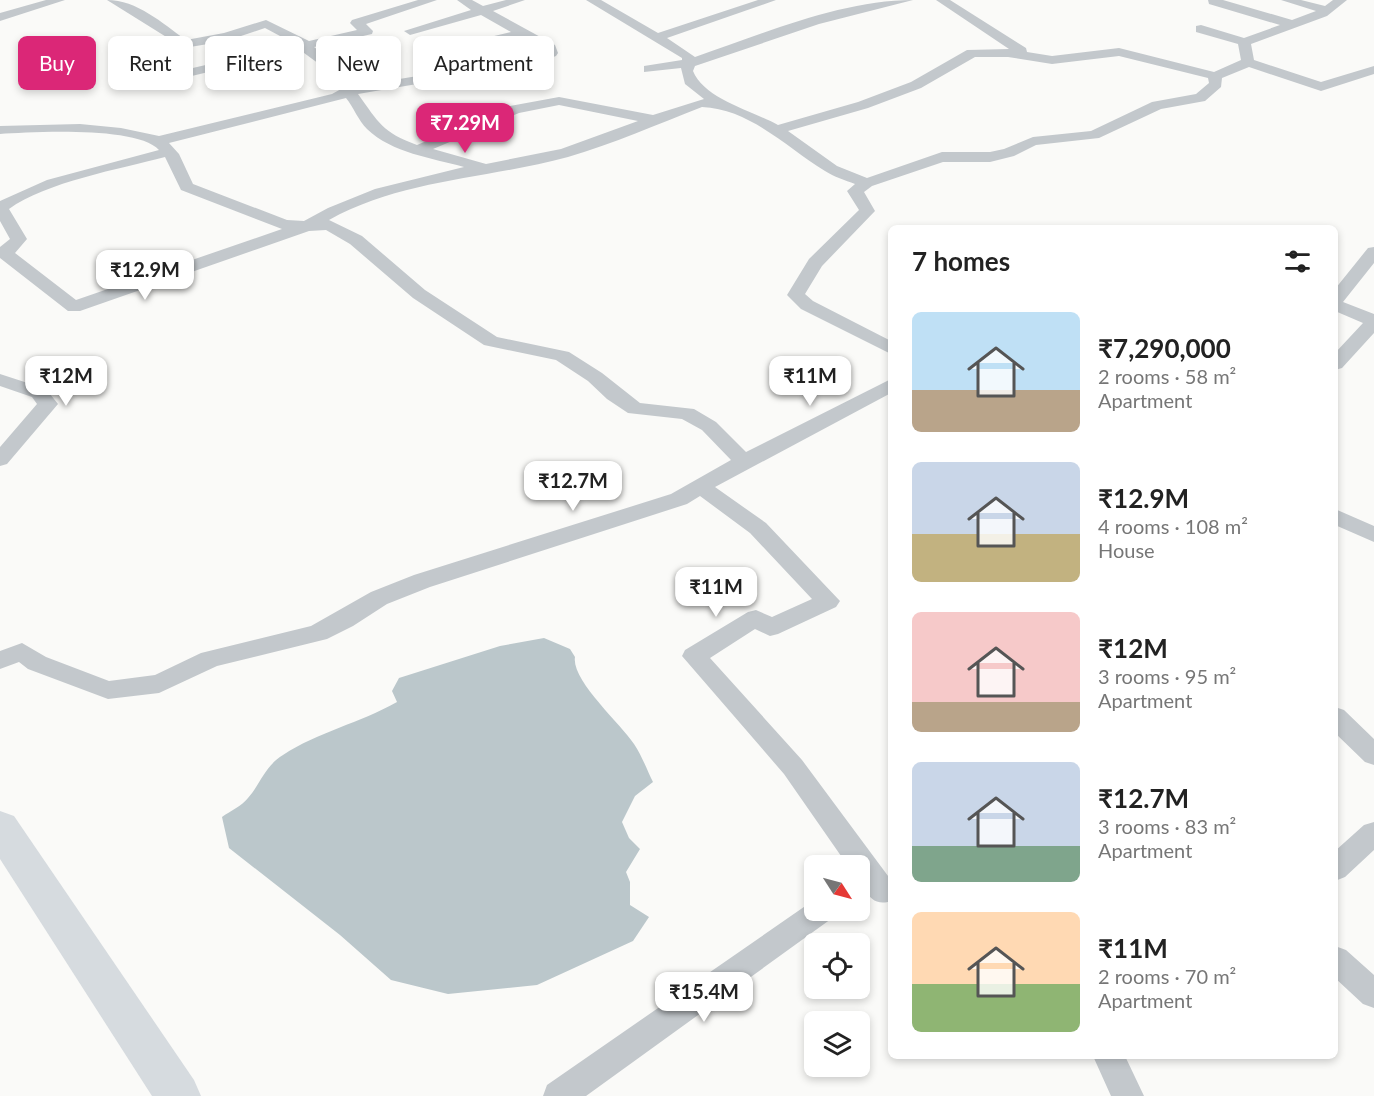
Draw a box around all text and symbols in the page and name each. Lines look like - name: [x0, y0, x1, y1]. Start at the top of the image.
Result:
- chip: Buy: [18, 36, 96, 90]
- chip: Rent: [108, 36, 193, 90]
- chip: Filters: [205, 36, 304, 90]
- chip: New: [316, 36, 401, 90]
- chip: Apartment: [413, 36, 554, 90]
- pin: ₹7.29M: [416, 103, 514, 154]
- text: ₹7.29M: [430, 110, 500, 134]
- text: 7 homes: [912, 245, 1010, 277]
- icon: filters: [1281, 245, 1314, 278]
- pin: ₹12.9M: [96, 250, 194, 301]
- text: ₹12.9M: [110, 257, 180, 281]
- text: ₹7,290,000: [1098, 332, 1231, 364]
- icon: home: [960, 336, 1032, 408]
- pin: ₹12M: [30, 356, 102, 407]
- pin: ₹11M: [774, 356, 846, 407]
- text: ₹12M: [39, 363, 93, 387]
- text: ₹11M: [783, 363, 837, 387]
- text: 2 rooms · 58 m²: [1098, 364, 1236, 388]
- text: Apartment: [1098, 388, 1192, 412]
- pin: ₹12.7M: [524, 461, 622, 512]
- text: ₹12.7M: [538, 468, 608, 492]
- text: ₹12.9M: [1098, 482, 1189, 514]
- icon: home: [960, 486, 1032, 558]
- text: 4 rooms · 108 m²: [1098, 514, 1248, 538]
- text: House: [1098, 538, 1155, 562]
- pin: ₹11M: [680, 567, 752, 618]
- text: ₹11M: [689, 574, 743, 598]
- text: ₹12M: [1098, 632, 1168, 664]
- icon: home: [960, 636, 1032, 708]
- text: 3 rooms · 95 m²: [1098, 664, 1236, 688]
- text: Apartment: [1098, 688, 1192, 712]
- text: ₹12.7M: [1098, 782, 1189, 814]
- icon: home: [960, 786, 1032, 858]
- text: 3 rooms · 83 m²: [1098, 814, 1236, 838]
- text: Apartment: [1098, 838, 1192, 862]
- north arrow: [804, 855, 870, 921]
- map controls: [804, 855, 870, 1077]
- text: ₹11M: [1098, 932, 1168, 964]
- button: locate: [804, 933, 870, 999]
- icon: home: [960, 936, 1032, 1008]
- text: 2 rooms · 70 m²: [1098, 964, 1236, 988]
- pin: ₹15.4M: [655, 972, 753, 1023]
- text: ₹15.4M: [669, 979, 739, 1003]
- text: Apartment: [1098, 988, 1192, 1012]
- button: layers: [804, 1011, 870, 1077]

